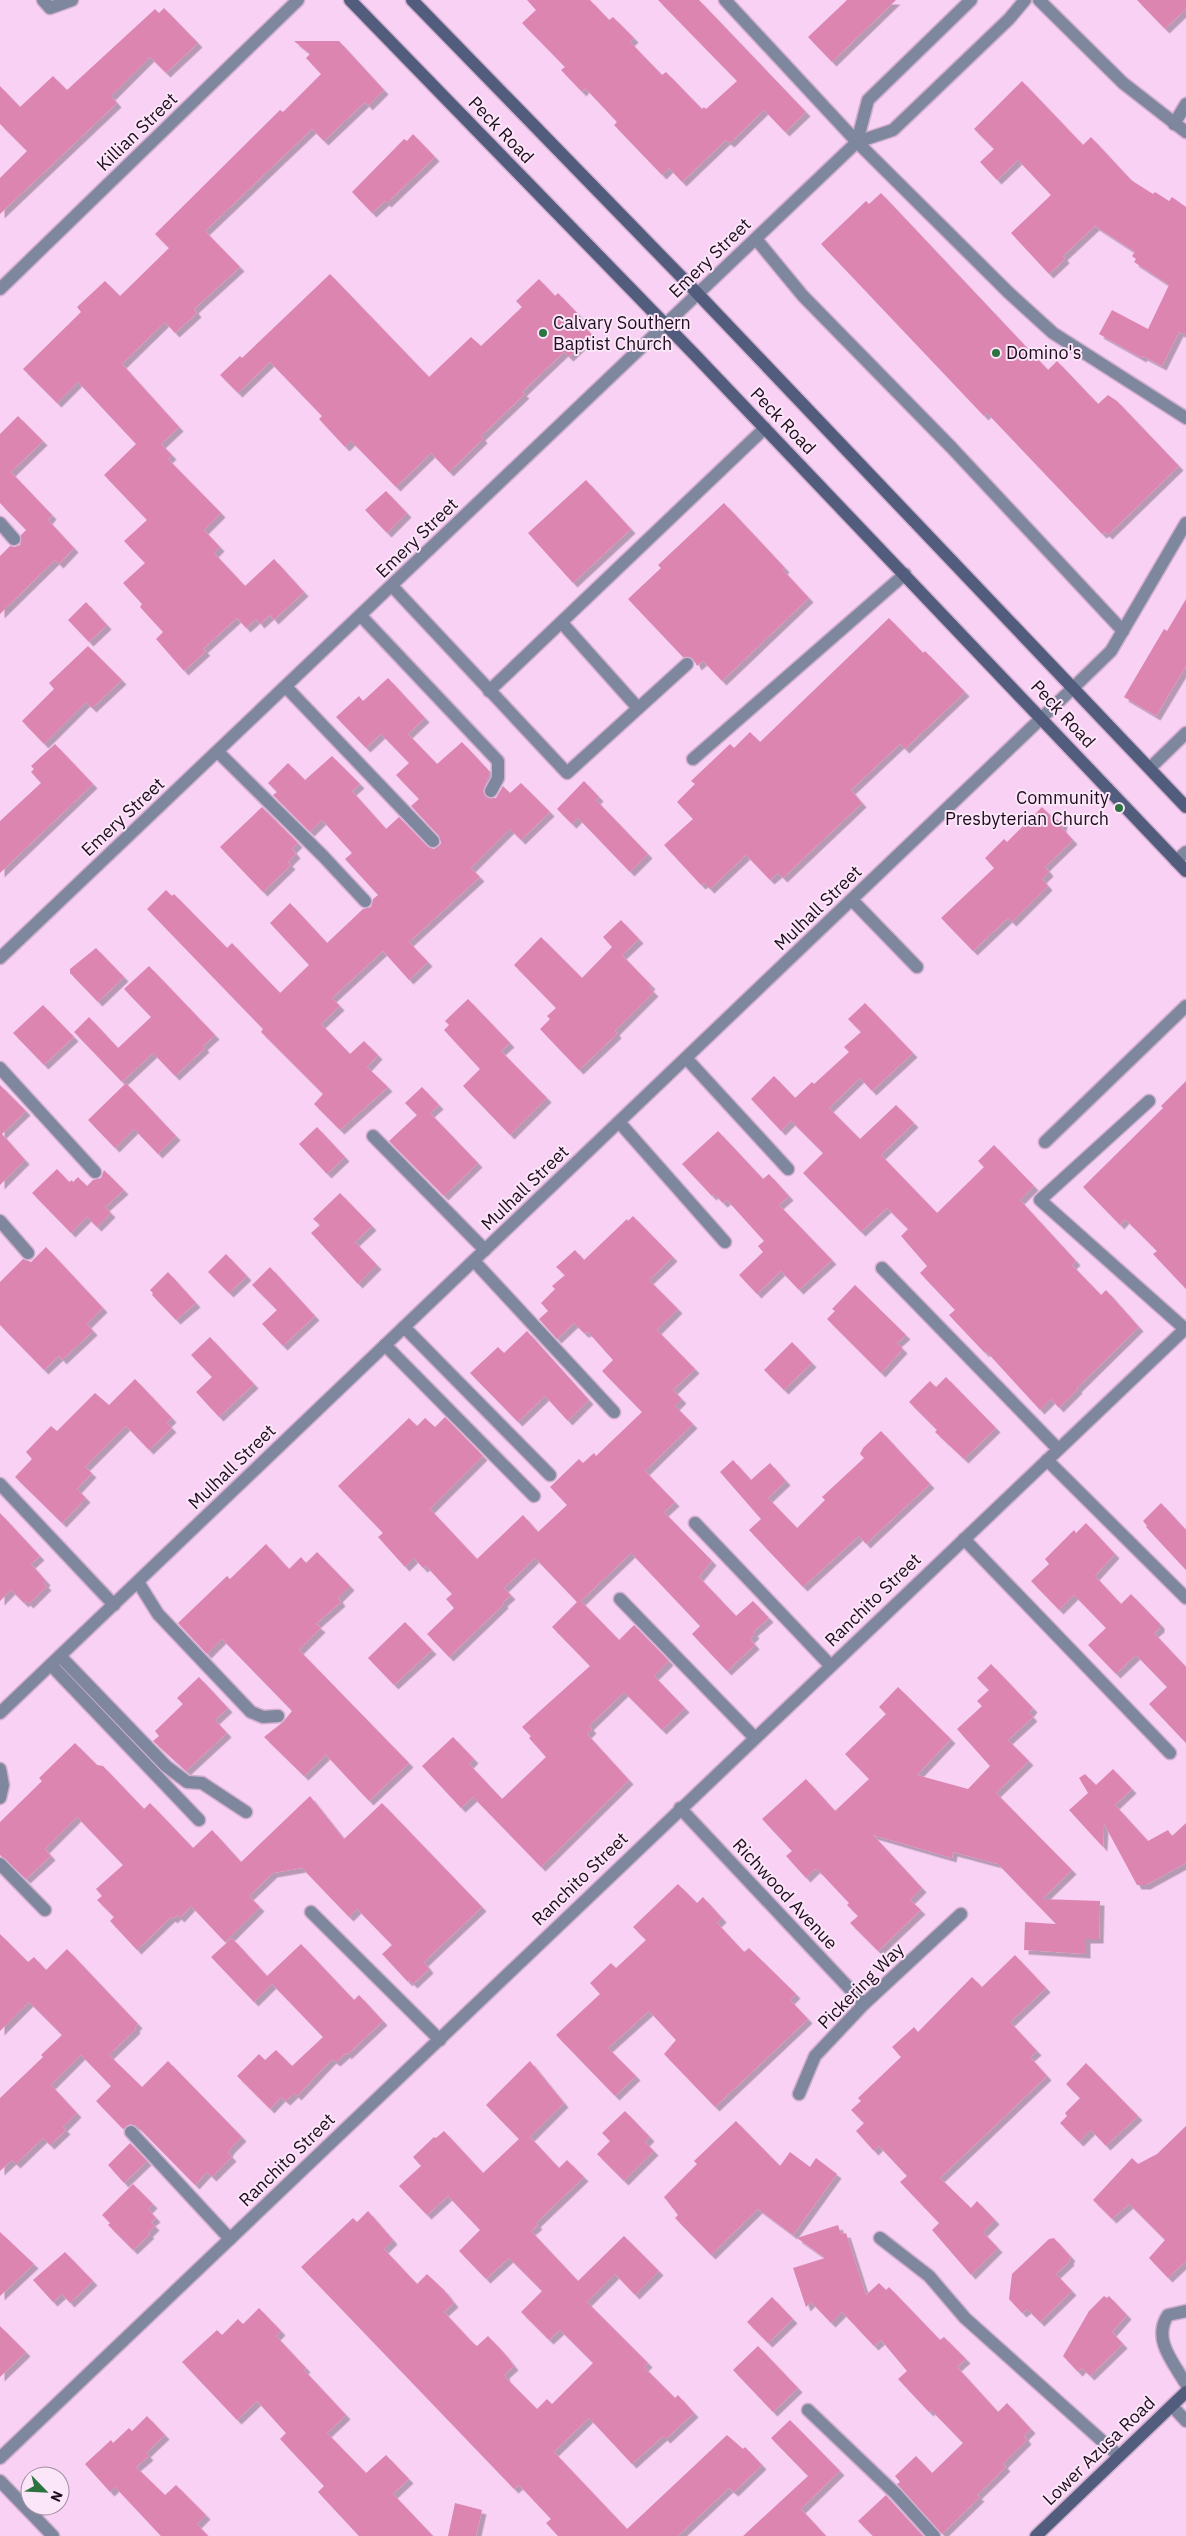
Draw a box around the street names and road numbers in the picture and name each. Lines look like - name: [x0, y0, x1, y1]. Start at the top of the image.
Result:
- street label: Killian Street: [91, 87, 182, 176]
- street label: Peck Road: [464, 91, 539, 168]
- street label: Emery Street: [664, 213, 756, 303]
- street label: Peck Road: [746, 382, 821, 459]
- street label: Emery Street: [371, 493, 463, 583]
- street label: Peck Road: [1026, 675, 1101, 752]
- street label: Emery Street: [76, 772, 169, 861]
- street label: Mulhall Street: [769, 860, 866, 955]
- street label: Mulhall Street: [476, 1140, 573, 1235]
- street label: Mulhall Street: [183, 1419, 280, 1514]
- street label: Ranchito Street: [820, 1548, 926, 1651]
- street label: Ranchito Street: [527, 1827, 633, 1930]
- street label: Richwood Avenue: [728, 1833, 843, 1954]
- street label: Pickering Way: [813, 1938, 909, 2034]
- street label: Ranchito Street: [234, 2108, 340, 2211]
- street label: Lower Azusa Road: [1038, 2391, 1160, 2510]

